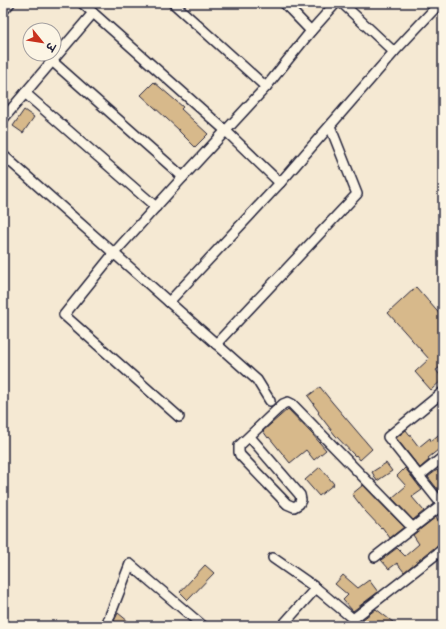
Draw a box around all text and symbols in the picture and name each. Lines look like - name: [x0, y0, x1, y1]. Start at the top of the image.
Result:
- north arrow: [22, 22, 62, 62]
- text: उ: [41, 39, 58, 55]

